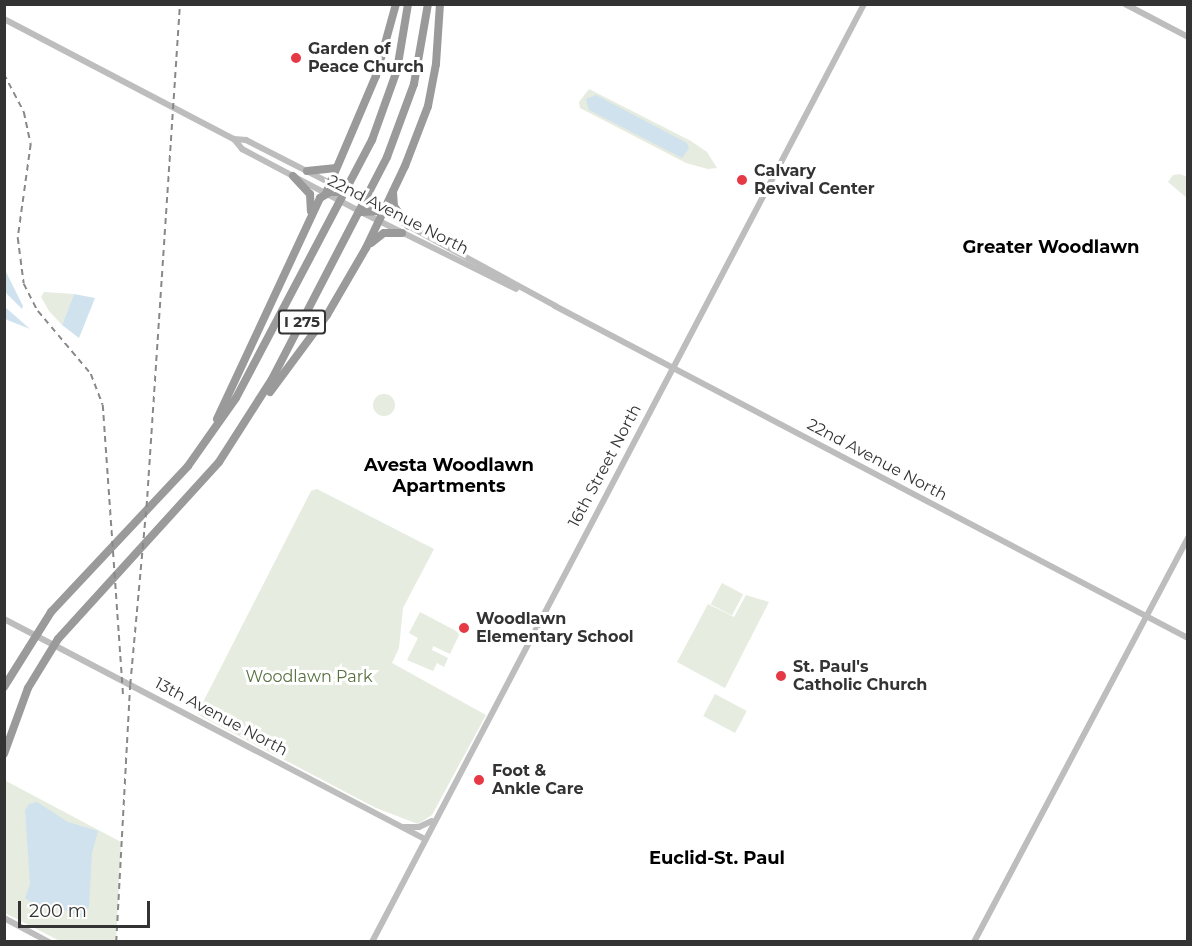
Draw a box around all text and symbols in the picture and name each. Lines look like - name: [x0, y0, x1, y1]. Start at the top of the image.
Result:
- place label: Garden of Peace Church: [308, 39, 424, 77]
- marker: Garden of Peace Church: [289, 51, 303, 65]
- place label: Calvary Revival Center: [754, 161, 875, 199]
- street label: 22nd Avenue North: [324, 171, 472, 259]
- marker: Calvary Revival Center: [735, 173, 749, 187]
- district label: Greater Woodlawn: [962, 236, 1140, 258]
- road number: I 275: [278, 310, 326, 334]
- street label: 16th Street North: [564, 401, 646, 531]
- street label: 22nd Avenue North: [804, 415, 950, 505]
- district label: Avesta Woodlawn Apartments: [364, 455, 534, 498]
- place label: Woodlawn Elementary School: [476, 609, 634, 647]
- marker: Woodlawn Elementary School: [457, 621, 471, 635]
- place label: St. Paul's Catholic Church: [793, 657, 927, 695]
- park label: Woodlawn Park: [245, 667, 373, 687]
- marker: St. Paul's Catholic Church: [774, 669, 788, 683]
- street label: 13th Avenue North: [151, 674, 291, 760]
- place label: Foot & Ankle Care: [492, 761, 583, 799]
- marker: Foot & Ankle Care: [470, 771, 488, 789]
- district label: Euclid-St. Paul: [649, 847, 785, 869]
- scale bar: [21, 889, 153, 927]
- text: 200 m: [29, 900, 87, 922]

